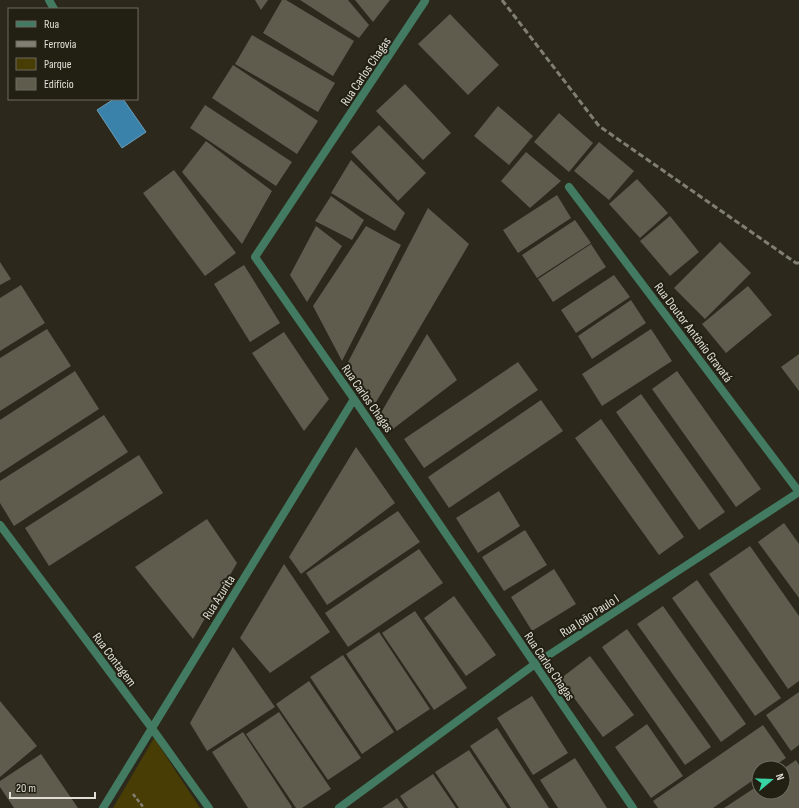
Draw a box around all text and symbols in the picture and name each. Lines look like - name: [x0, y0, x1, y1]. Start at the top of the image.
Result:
- legend: [8, 8, 138, 100]
- text: Rua: [44, 17, 60, 32]
- street label: Rua Carlos Chagas: [337, 34, 395, 109]
- text: Ferrovia: [44, 37, 77, 52]
- text: Parque: [44, 57, 72, 72]
- text: Edifício: [44, 77, 74, 92]
- street label: Rua Doutor Antônio Gravatá: [651, 280, 736, 386]
- street label: Rua Carlos Chagas: [338, 361, 397, 436]
- street label: Rua Azurita: [199, 572, 239, 623]
- street label: Rua João Paulo I: [557, 591, 622, 641]
- street label: Rua Contagem: [89, 629, 140, 690]
- street label: Rua Carlos Chagas: [520, 629, 578, 704]
- north arrow: [751, 760, 791, 800]
- text: N: [773, 772, 787, 782]
- scale bar: [10, 774, 95, 800]
- text: 20 m: [16, 781, 36, 796]

